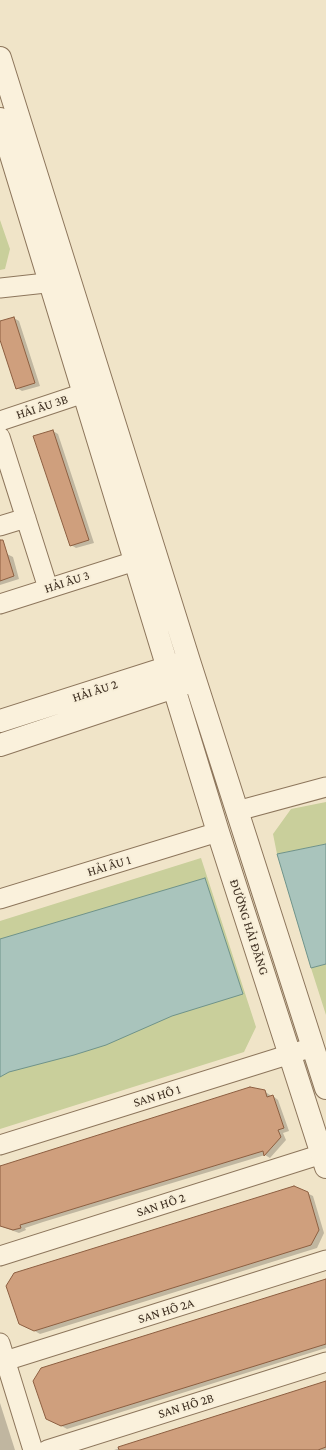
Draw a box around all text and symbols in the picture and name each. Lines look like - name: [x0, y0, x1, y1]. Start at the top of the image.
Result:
- street label: HẢI ÂU 3B: [14, 391, 70, 423]
- street label: HẢI ÂU 3: [42, 567, 92, 597]
- street label: HẢI ÂU 2: [70, 676, 120, 706]
- street label: HẢI ÂU 1: [85, 852, 133, 880]
- street label: ĐƯỜNG HẢI ĐĂNG: [226, 877, 272, 977]
- street label: SAN HÔ 1: [132, 1081, 182, 1111]
- street label: SAN HÔ 2: [135, 1190, 187, 1220]
- street label: SAN HÔ 2A: [136, 1295, 196, 1327]
- street label: SAN HÔ 2B: [156, 1390, 216, 1422]

